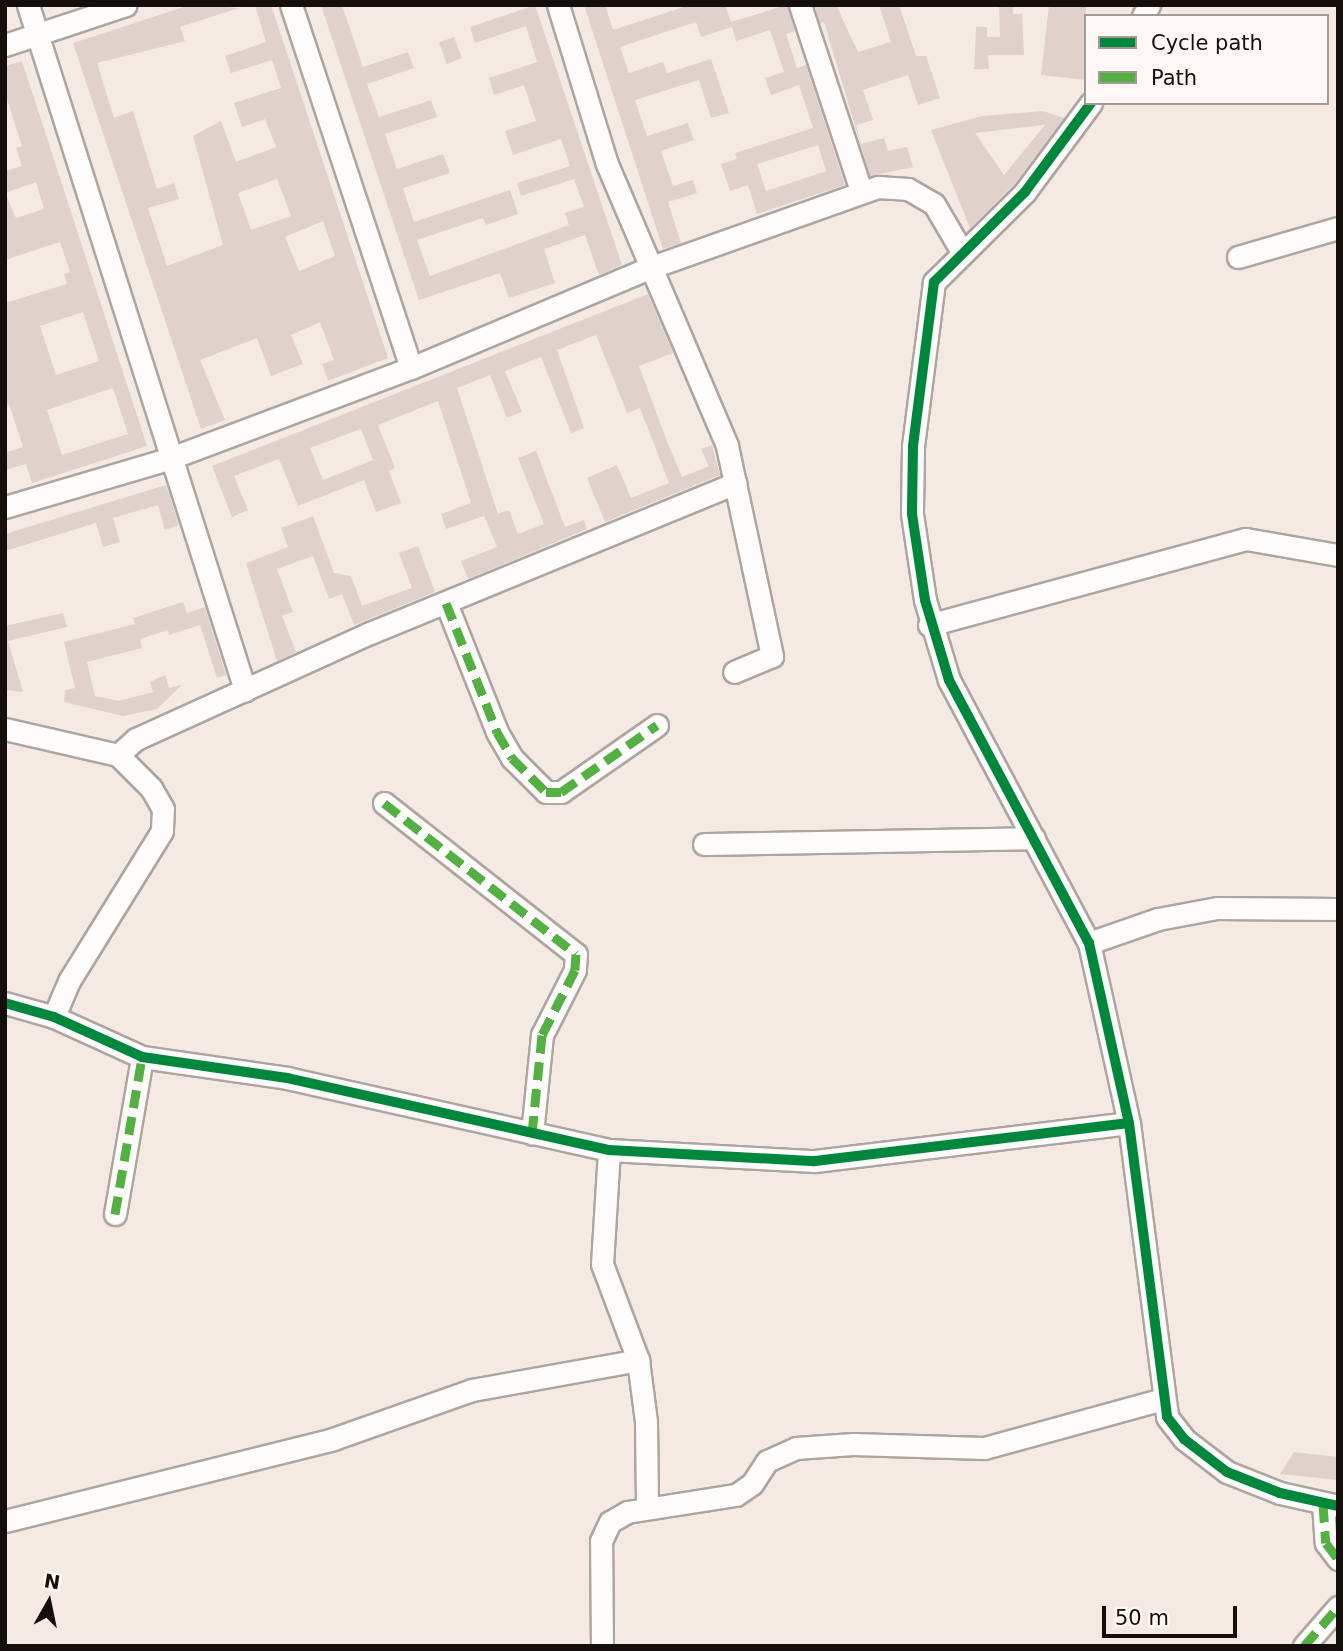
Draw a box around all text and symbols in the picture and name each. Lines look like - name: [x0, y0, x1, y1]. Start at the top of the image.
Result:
- legend: [1084, 14, 1329, 105]
- text: Cycle path: [1151, 31, 1263, 55]
- text: Path: [1151, 66, 1197, 90]
- north arrow: [14, 1567, 84, 1637]
- text: N: [43, 1569, 62, 1593]
- scale bar: [1105, 1592, 1240, 1636]
- text: 50 m: [1115, 1606, 1169, 1630]

